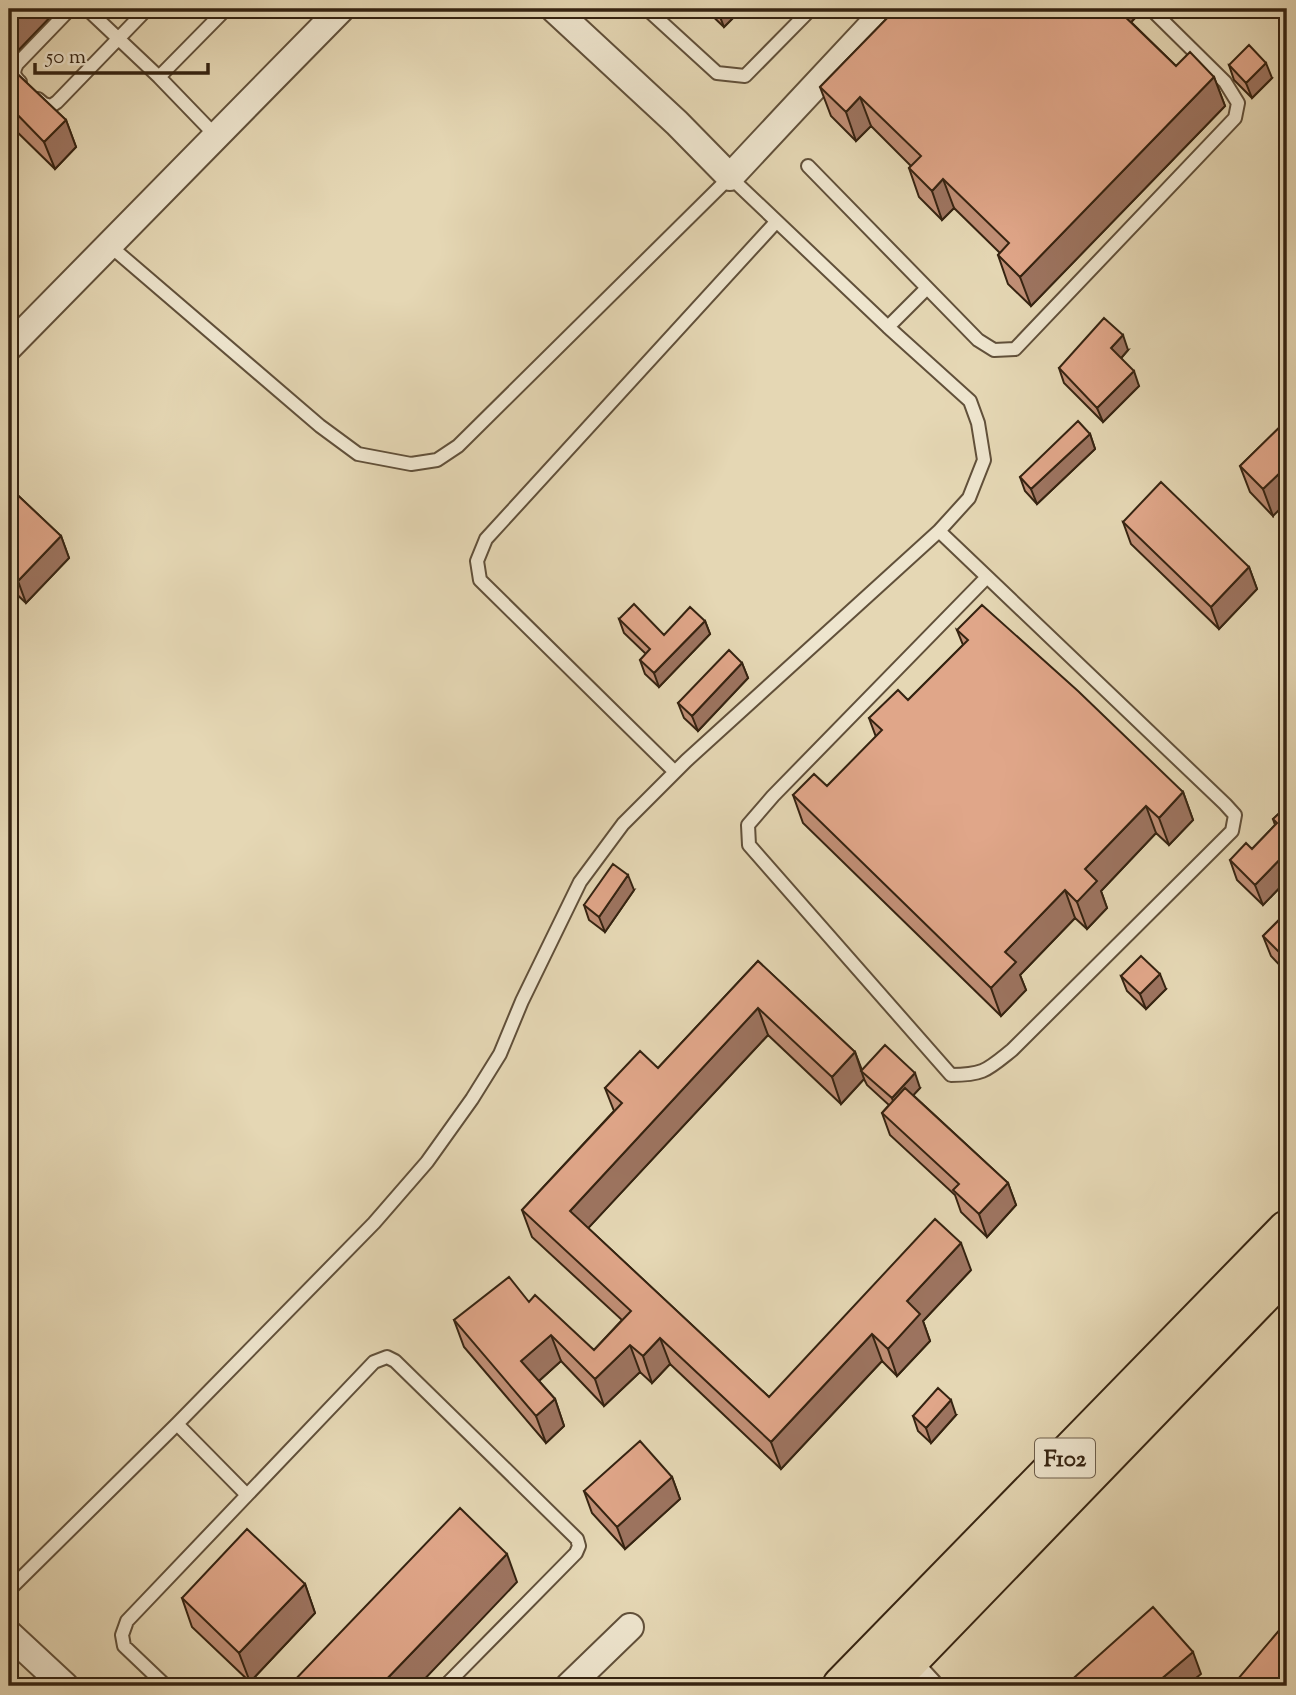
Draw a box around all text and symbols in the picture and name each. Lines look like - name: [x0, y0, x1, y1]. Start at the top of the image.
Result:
- scale bar: [35, 32, 208, 76]
- text: 50 m: [45, 43, 86, 73]
- road number: F102: [1035, 1438, 1095, 1478]

